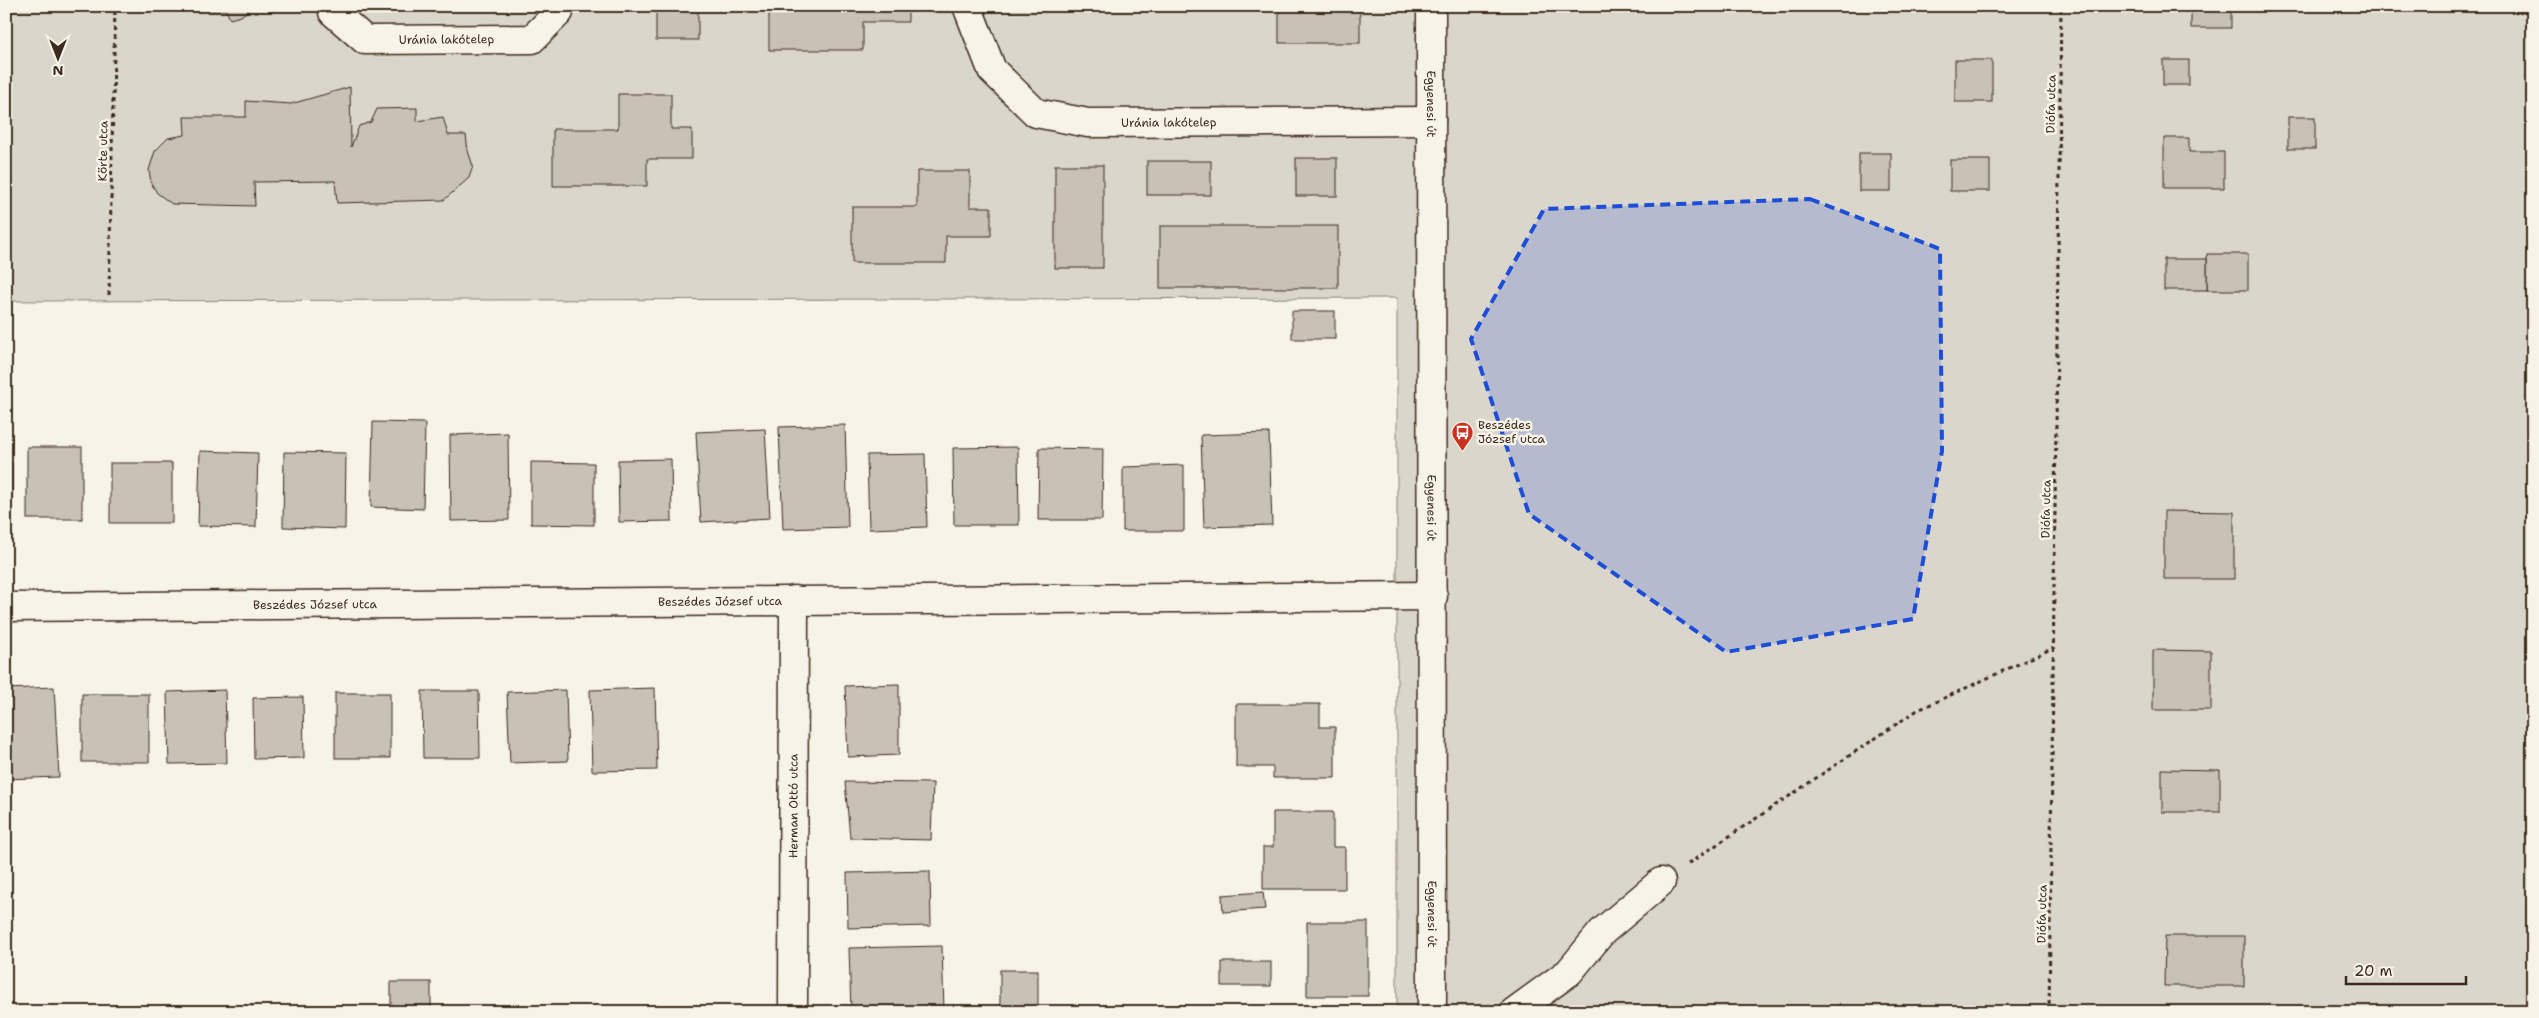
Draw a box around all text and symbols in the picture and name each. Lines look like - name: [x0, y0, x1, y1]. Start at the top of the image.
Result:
- street label: Uránia lakótelep: [399, 31, 494, 48]
- north arrow: [32, 32, 82, 82]
- text: N: [52, 62, 64, 80]
- street label: Egyenesi út: [1423, 70, 1439, 138]
- street label: Diófa utca: [2042, 74, 2060, 133]
- street label: Uránia lakótelep: [1121, 114, 1217, 131]
- street label: Körte utca: [94, 120, 112, 181]
- place label: Beszédes József utca: [1478, 417, 1546, 447]
- bus stop icon: Beszédes József utca: [1450, 420, 1474, 451]
- street label: Egyenesi út: [1423, 474, 1440, 542]
- street label: Diófa utca: [2037, 479, 2055, 538]
- street label: Beszédes József utca: [658, 593, 783, 610]
- street label: Beszédes József utca: [253, 596, 378, 613]
- street label: Herman Ottó utca: [785, 753, 802, 858]
- street label: Egyenesi út: [1424, 880, 1440, 948]
- street label: Diófa utca: [2033, 884, 2051, 943]
- scale bar: [2346, 953, 2466, 985]
- text: 20 m: [2354, 961, 2393, 981]

